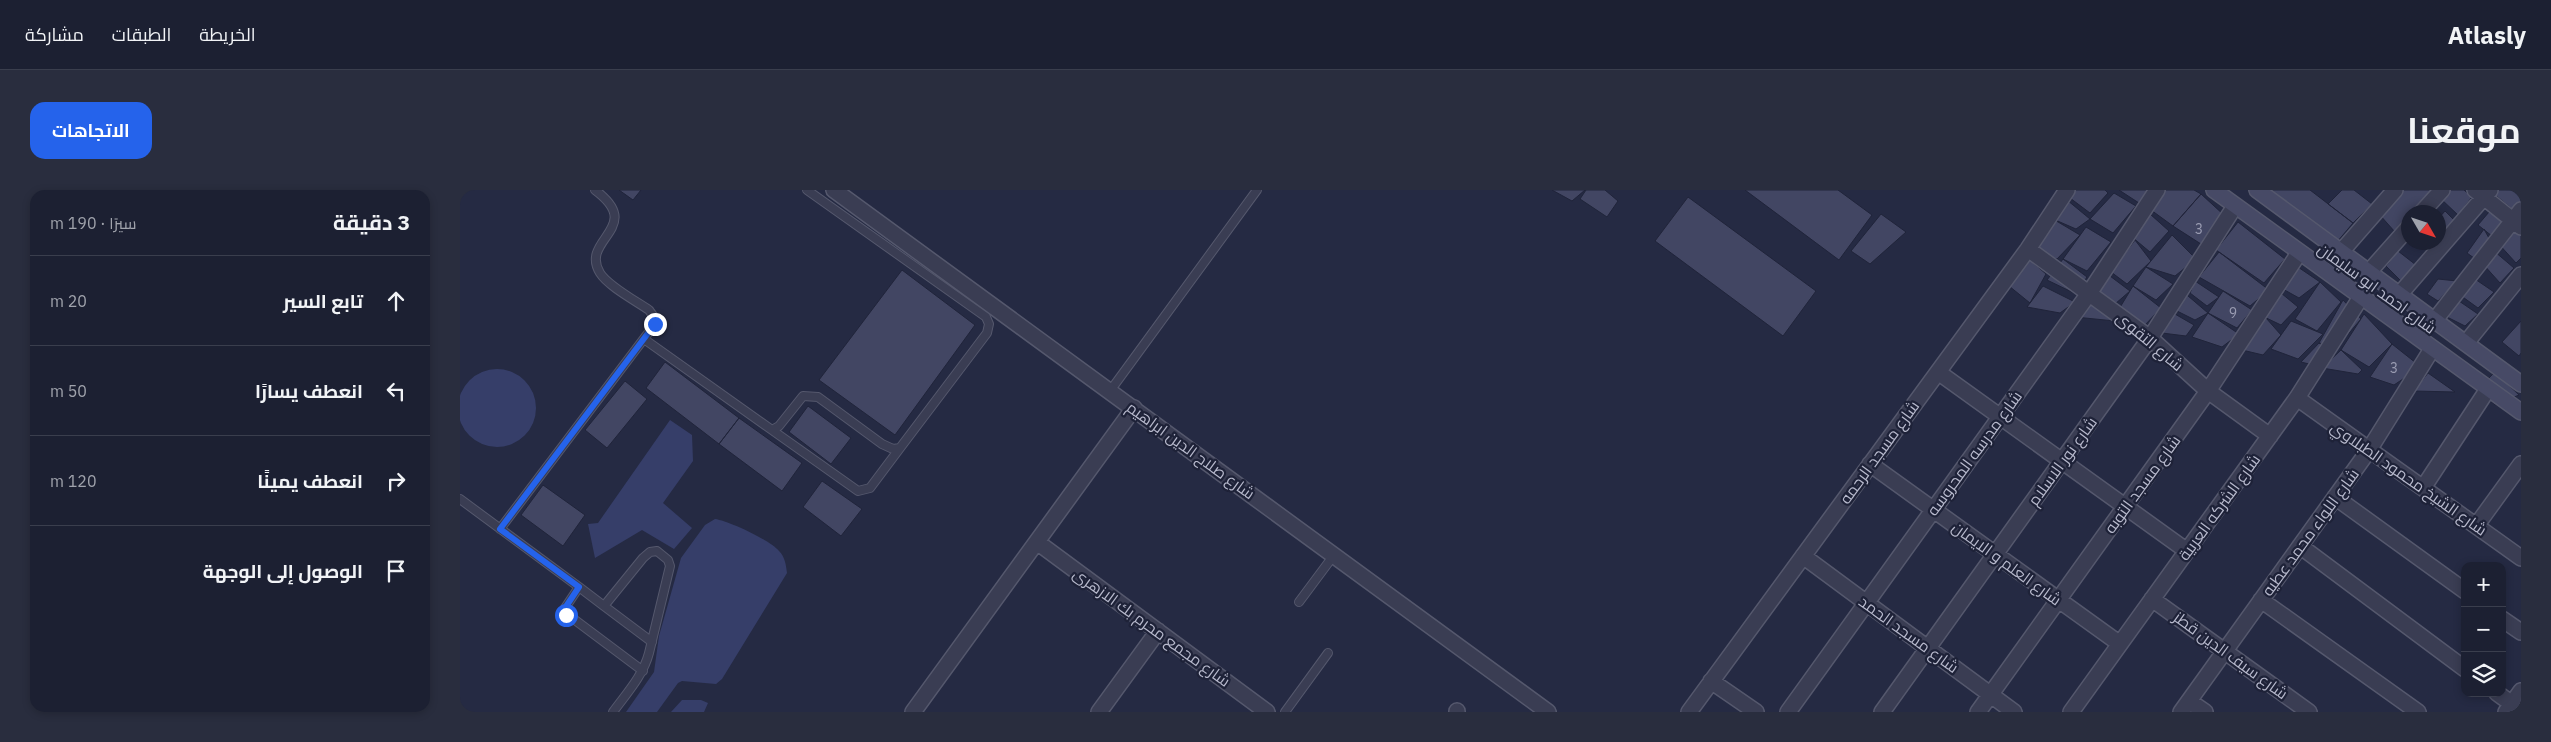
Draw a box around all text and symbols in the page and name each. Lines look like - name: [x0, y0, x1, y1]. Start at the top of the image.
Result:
- text: Atlasly: [2448, 19, 2526, 51]
- text: مشاركة: [25, 23, 84, 46]
- text: الطبقات: [112, 23, 171, 46]
- text: الخريطة: [199, 23, 256, 46]
- button: الاتجاهات: [30, 102, 152, 159]
- text: موقعنا: [2407, 107, 2521, 153]
- north arrow: [2401, 205, 2446, 250]
- text: 3 دقيقة: [333, 208, 410, 236]
- text: سيرًا · 190 m: [50, 213, 136, 233]
- house number: 3: [2195, 220, 2203, 238]
- street label: شارع احمد ابو سليمان: [2313, 238, 2440, 339]
- icon: ahead: [382, 287, 410, 315]
- text: تابع السير: [283, 289, 363, 313]
- text: 20 m: [50, 291, 87, 311]
- house number: 9: [2229, 304, 2237, 322]
- street label: شارع التقوى: [2111, 307, 2188, 377]
- route end: [644, 313, 667, 336]
- house number: 3: [2390, 359, 2398, 377]
- icon: left: [382, 377, 410, 405]
- text: انعطف يسارًا: [255, 379, 363, 403]
- text: 50 m: [50, 381, 87, 401]
- street label: شارع مدرسه المحروسه: [1922, 387, 2028, 520]
- street label: شارع مسجد الرحمه: [1835, 396, 1925, 509]
- street label: شارع صلاح الدين ابراهيم: [1122, 397, 1259, 505]
- street label: شارع نور الاسلام: [2023, 413, 2103, 510]
- street label: شارع الشيخ محمود الطبلاوي: [2325, 416, 2491, 543]
- street label: شارع مسجد التوبه: [2100, 431, 2186, 538]
- street label: شارع الشركه العربية: [2174, 450, 2266, 565]
- street label: شارع اللواء محمد عطيه: [2257, 464, 2365, 601]
- icon: right: [382, 467, 410, 495]
- text: انعطف يمينًا: [257, 469, 363, 493]
- text: 120 m: [50, 471, 97, 491]
- street label: شارع العلم و الايمان: [1947, 517, 2066, 611]
- icon: arrive: [382, 557, 410, 585]
- text: الوصول إلى الوجهة: [203, 559, 363, 583]
- map controls: [2461, 562, 2506, 697]
- button: +: [2461, 562, 2506, 607]
- street label: شارع مجمع محرم بك الازهرى: [1068, 563, 1235, 692]
- street label: شارع مسجد الحمد: [1854, 591, 1963, 679]
- route start: [555, 604, 578, 627]
- street label: شارع سيف الدين قطز: [2168, 606, 2292, 705]
- button: −: [2461, 607, 2506, 652]
- button: layers: [2461, 652, 2506, 697]

